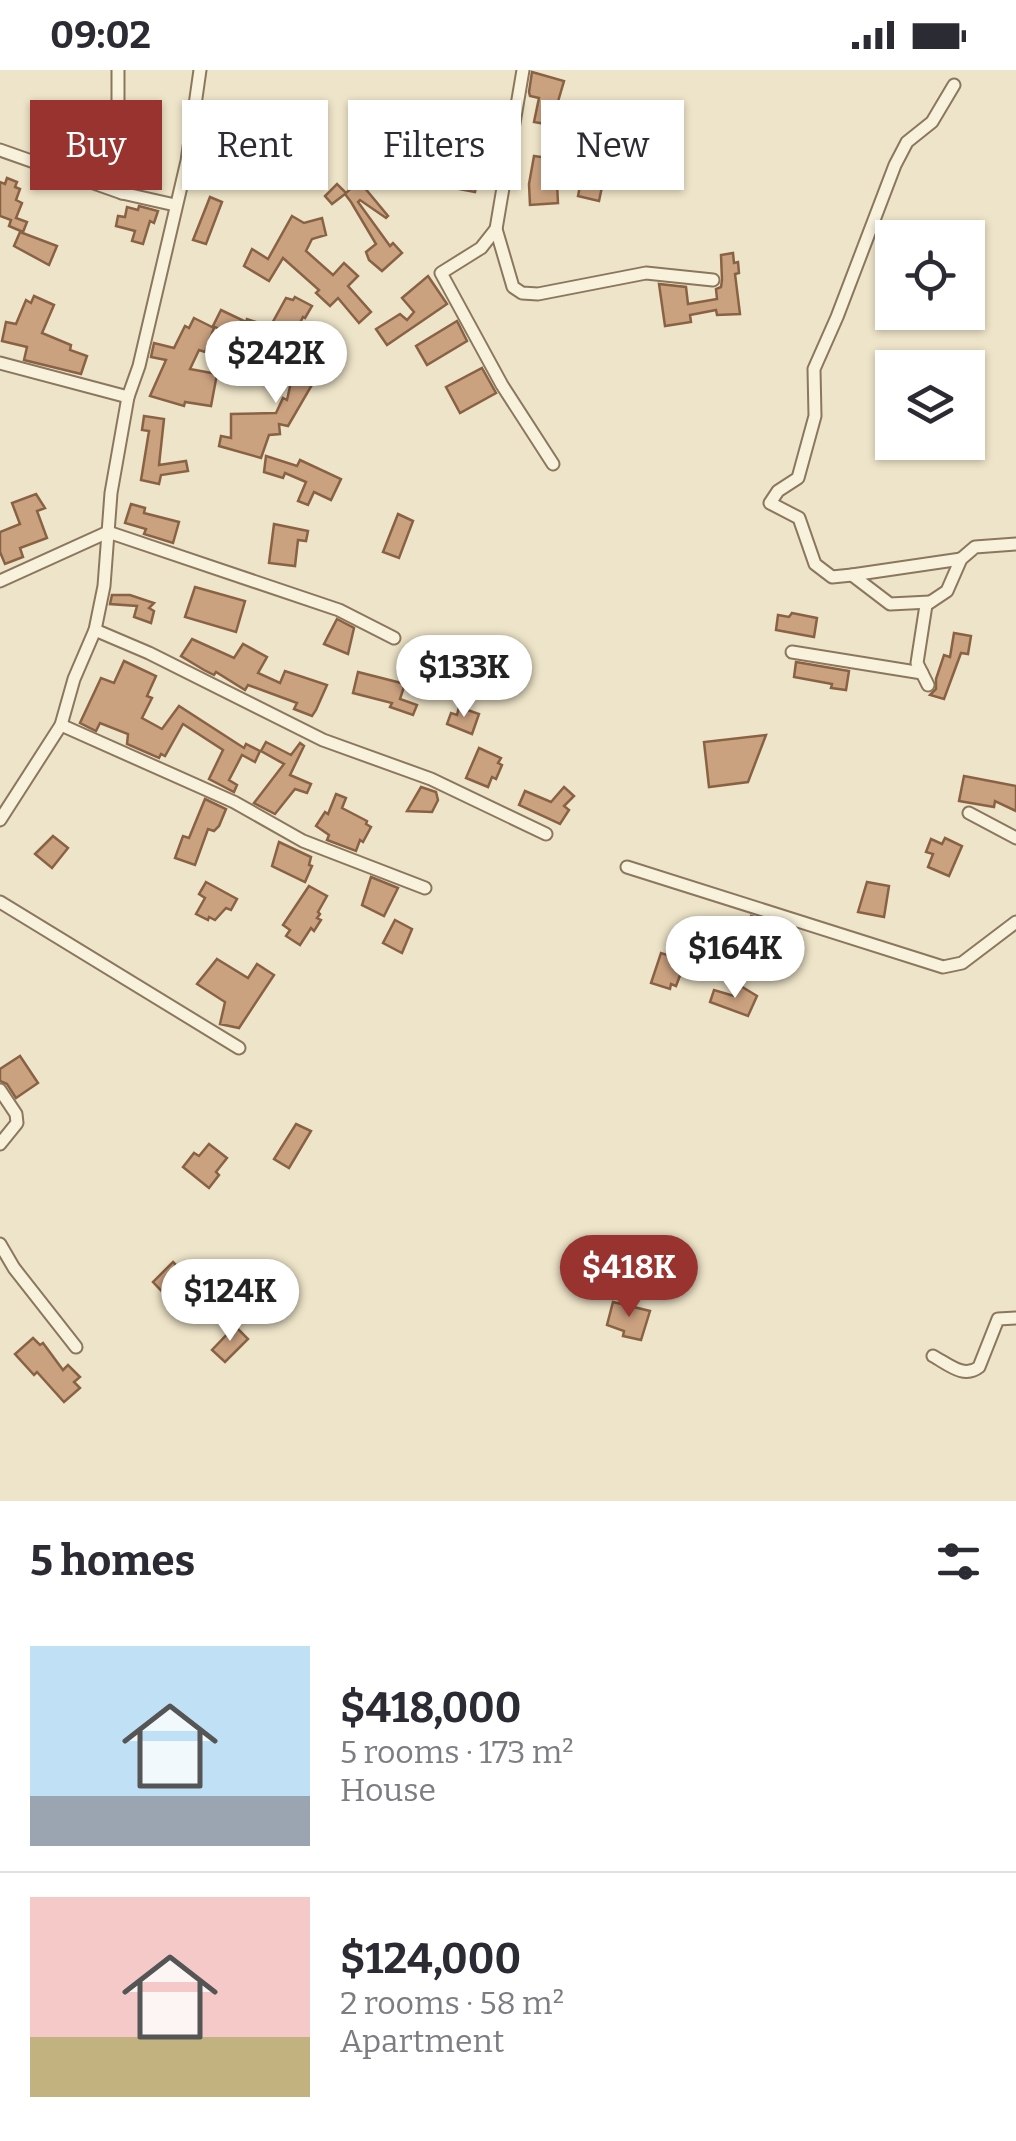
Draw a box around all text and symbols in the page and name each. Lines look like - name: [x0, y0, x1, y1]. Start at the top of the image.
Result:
- text: 09:02: [50, 12, 151, 58]
- chip: Buy: [30, 100, 162, 190]
- chip: Rent: [182, 100, 328, 190]
- chip: Filters: [348, 100, 521, 190]
- chip: New: [541, 100, 684, 190]
- map controls: [875, 220, 985, 460]
- button: locate: [875, 220, 985, 330]
- pin: $242K: [206, 321, 346, 406]
- text: $242K: [227, 334, 325, 372]
- button: layers: [875, 350, 985, 460]
- pin: $133K: [394, 635, 534, 720]
- text: $133K: [418, 648, 510, 686]
- pin: $164K: [665, 916, 805, 1001]
- text: $164K: [688, 929, 782, 967]
- pin: $418K: [559, 1235, 699, 1320]
- text: $418K: [582, 1248, 676, 1286]
- pin: $124K: [160, 1259, 300, 1344]
- text: $124K: [183, 1272, 277, 1310]
- icon: filters: [931, 1534, 986, 1589]
- text: 5 homes: [30, 1536, 195, 1586]
- text: $418,000: [340, 1683, 521, 1733]
- icon: home: [110, 1686, 230, 1806]
- text: 5 rooms · 173 m²: [340, 1733, 574, 1771]
- text: House: [340, 1771, 436, 1809]
- text: $124,000: [340, 1934, 521, 1984]
- icon: home: [110, 1937, 230, 2057]
- text: 2 rooms · 58 m²: [340, 1984, 564, 2022]
- text: Apartment: [340, 2022, 504, 2060]

